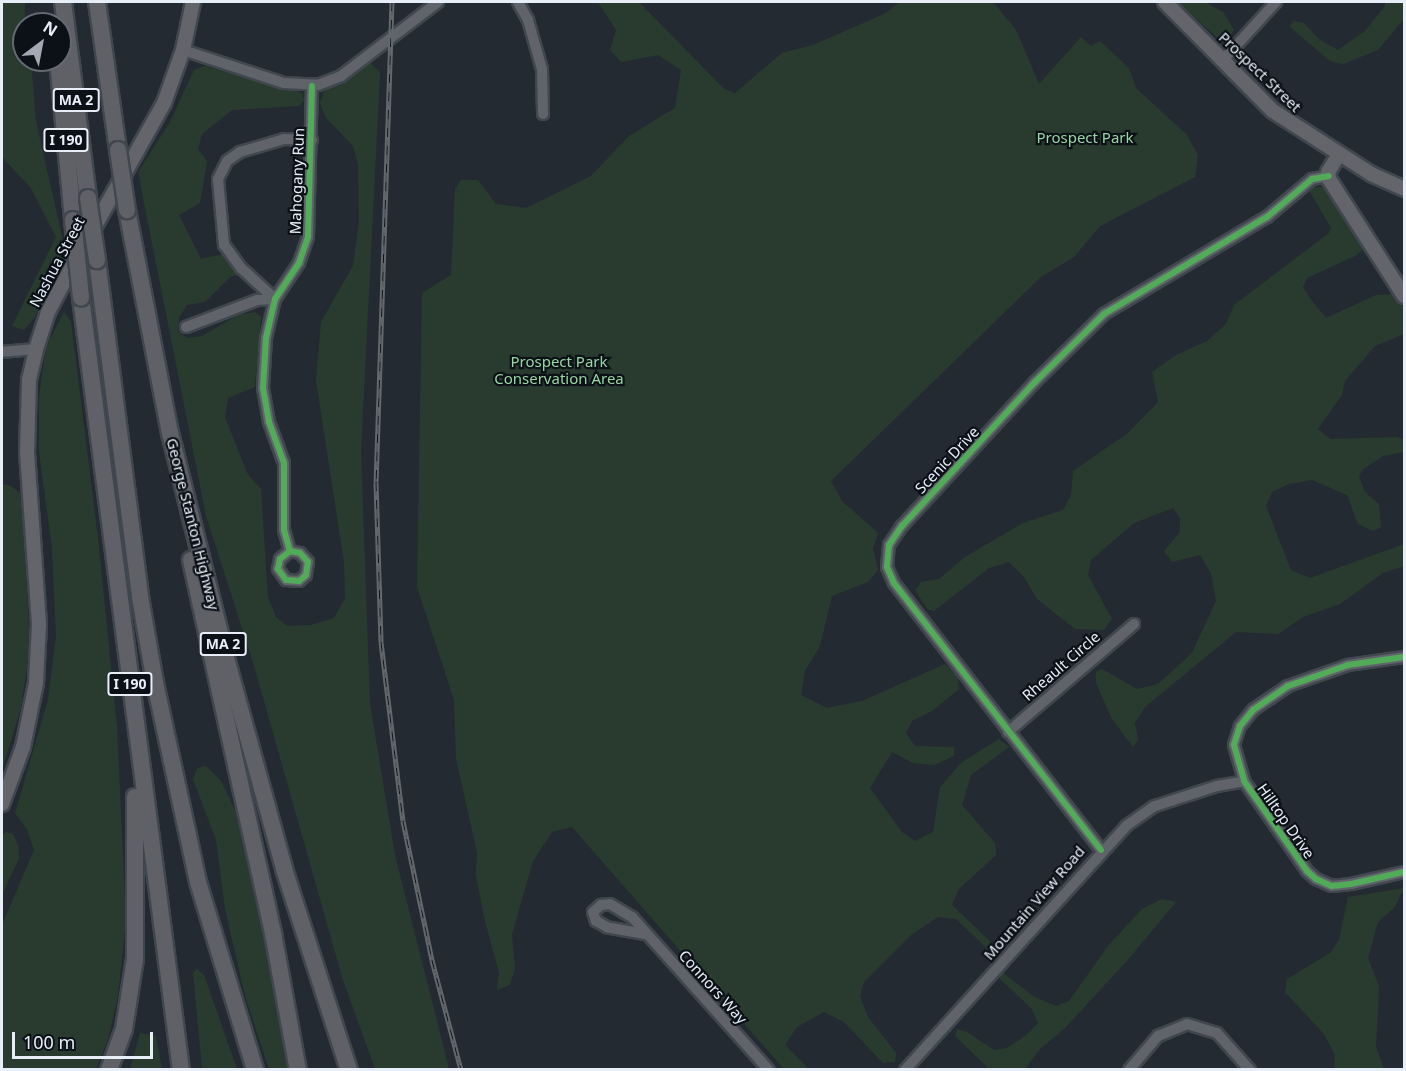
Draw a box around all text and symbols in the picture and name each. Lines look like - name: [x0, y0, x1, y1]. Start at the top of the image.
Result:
- north arrow: [12, 12, 72, 72]
- text: N: [39, 16, 62, 41]
- street label: Prospect Street: [1215, 28, 1305, 116]
- road number: MA 2: [52, 89, 100, 111]
- street label: Mahogany Run: [286, 127, 308, 235]
- road number: I 190: [42, 129, 90, 151]
- park label: Prospect Park: [1036, 129, 1134, 147]
- street label: Nashua Street: [26, 214, 88, 310]
- park label: Prospect Park Conservation Area: [494, 352, 624, 387]
- street label: Scenic Drive: [911, 423, 983, 497]
- street label: George Stanton Highway: [163, 436, 223, 612]
- street label: Rheault Circle: [1019, 627, 1103, 705]
- road number: MA 2: [199, 633, 247, 655]
- road number: I 190: [106, 673, 154, 695]
- street label: Hilltop Drive: [1254, 780, 1318, 862]
- street label: Mountain View Road: [980, 842, 1088, 964]
- street label: Connors Way: [675, 946, 751, 1028]
- scale bar: [15, 1020, 156, 1058]
- text: 100 m: [23, 1030, 75, 1054]

